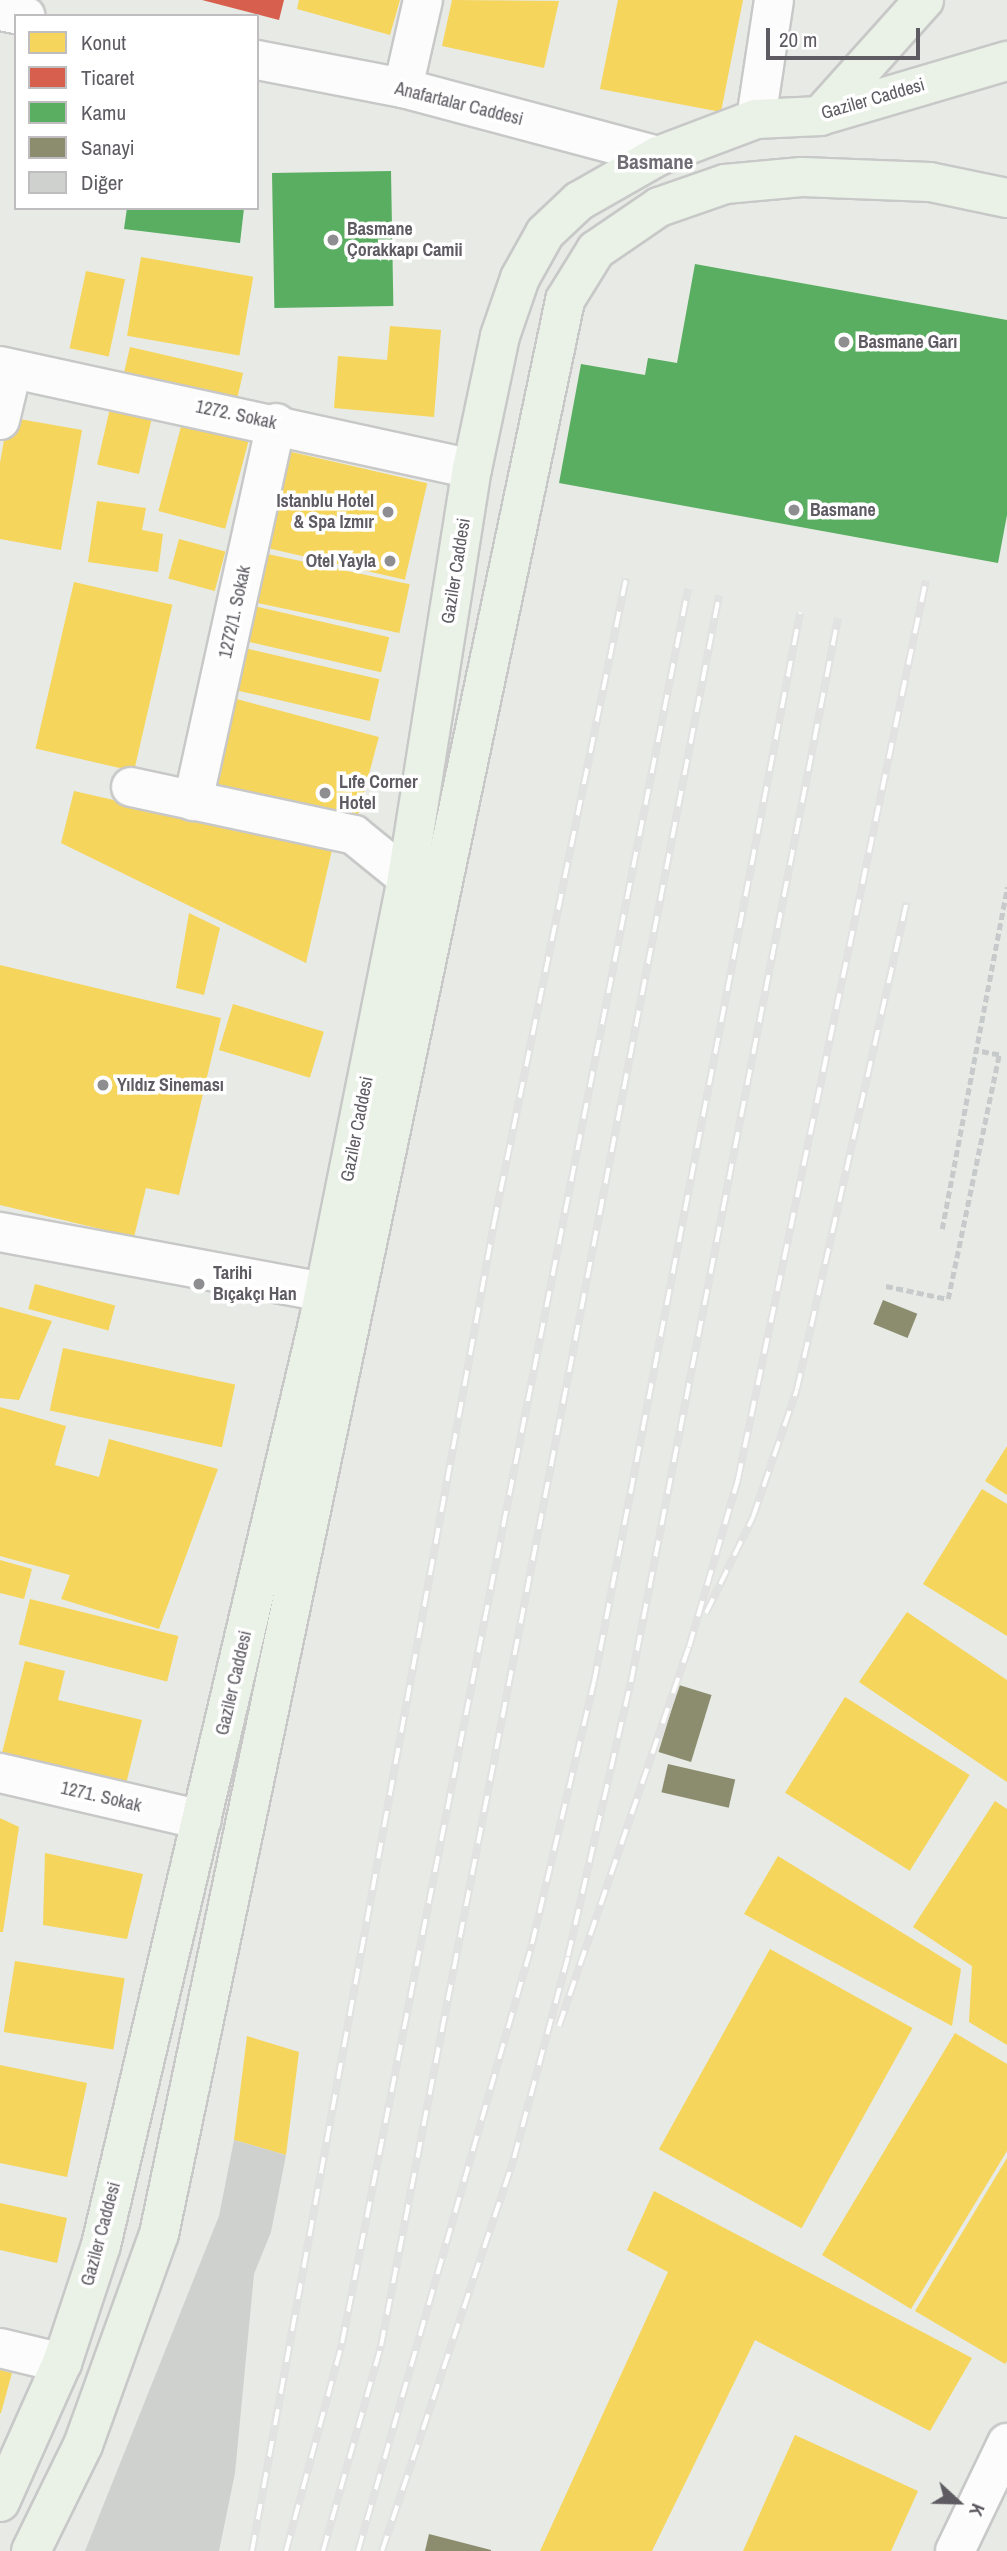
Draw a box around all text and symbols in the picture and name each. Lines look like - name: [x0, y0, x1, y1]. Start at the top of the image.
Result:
- legend: [14, 14, 259, 210]
- scale bar: [769, 14, 923, 58]
- text: 20 m: [779, 25, 817, 54]
- text: Konut: [81, 28, 126, 57]
- text: Ticaret: [81, 63, 134, 92]
- street label: Gaziler Caddesi: [819, 74, 927, 124]
- street label: Anafartalar Caddesi: [393, 78, 525, 130]
- text: Kamu: [81, 98, 126, 127]
- text: Sanayi: [81, 133, 135, 162]
- district label: Basmane: [617, 149, 693, 175]
- text: Diğer: [81, 168, 123, 197]
- place label: Basmane Çorakkapı Camii: [347, 219, 463, 262]
- marker: Basmane Çorakkapı Camii: [325, 232, 341, 248]
- place label: Basmane Garı: [858, 331, 957, 353]
- marker: Basmane Garı: [836, 334, 852, 350]
- street label: 1272. Sokak: [194, 396, 278, 434]
- place label: Istanblu Hotel & Spa Izmır: [276, 491, 374, 534]
- place label: Basmane: [810, 499, 876, 521]
- marker: Basmane: [784, 500, 804, 520]
- marker: Istanblu Hotel & Spa Izmır: [380, 504, 396, 520]
- street label: Gaziler Caddesi: [437, 517, 475, 625]
- place label: Otel Yayla: [305, 550, 376, 572]
- marker: Otel Yayla: [382, 553, 398, 569]
- street label: 1272/1. Sokak: [215, 564, 255, 660]
- place label: Lıfe Corner Hotel: [339, 772, 418, 814]
- marker: Lıfe Corner Hotel: [317, 785, 333, 801]
- place label: Yıldız Sineması: [117, 1074, 224, 1096]
- street label: Gaziler Caddesi: [336, 1075, 378, 1183]
- marker: Yıldız Sineması: [95, 1077, 111, 1093]
- place label: Tarihi Bıçakçı Han: [213, 1263, 297, 1306]
- marker: Tarihi Bıçakçı Han: [191, 1276, 207, 1292]
- street label: Gaziler Caddesi: [211, 1629, 257, 1737]
- street label: 1271. Sokak: [59, 1777, 143, 1817]
- street label: Gaziler Caddesi: [77, 2180, 125, 2288]
- north arrow: [923, 2467, 993, 2537]
- text: K: [963, 2500, 992, 2520]

